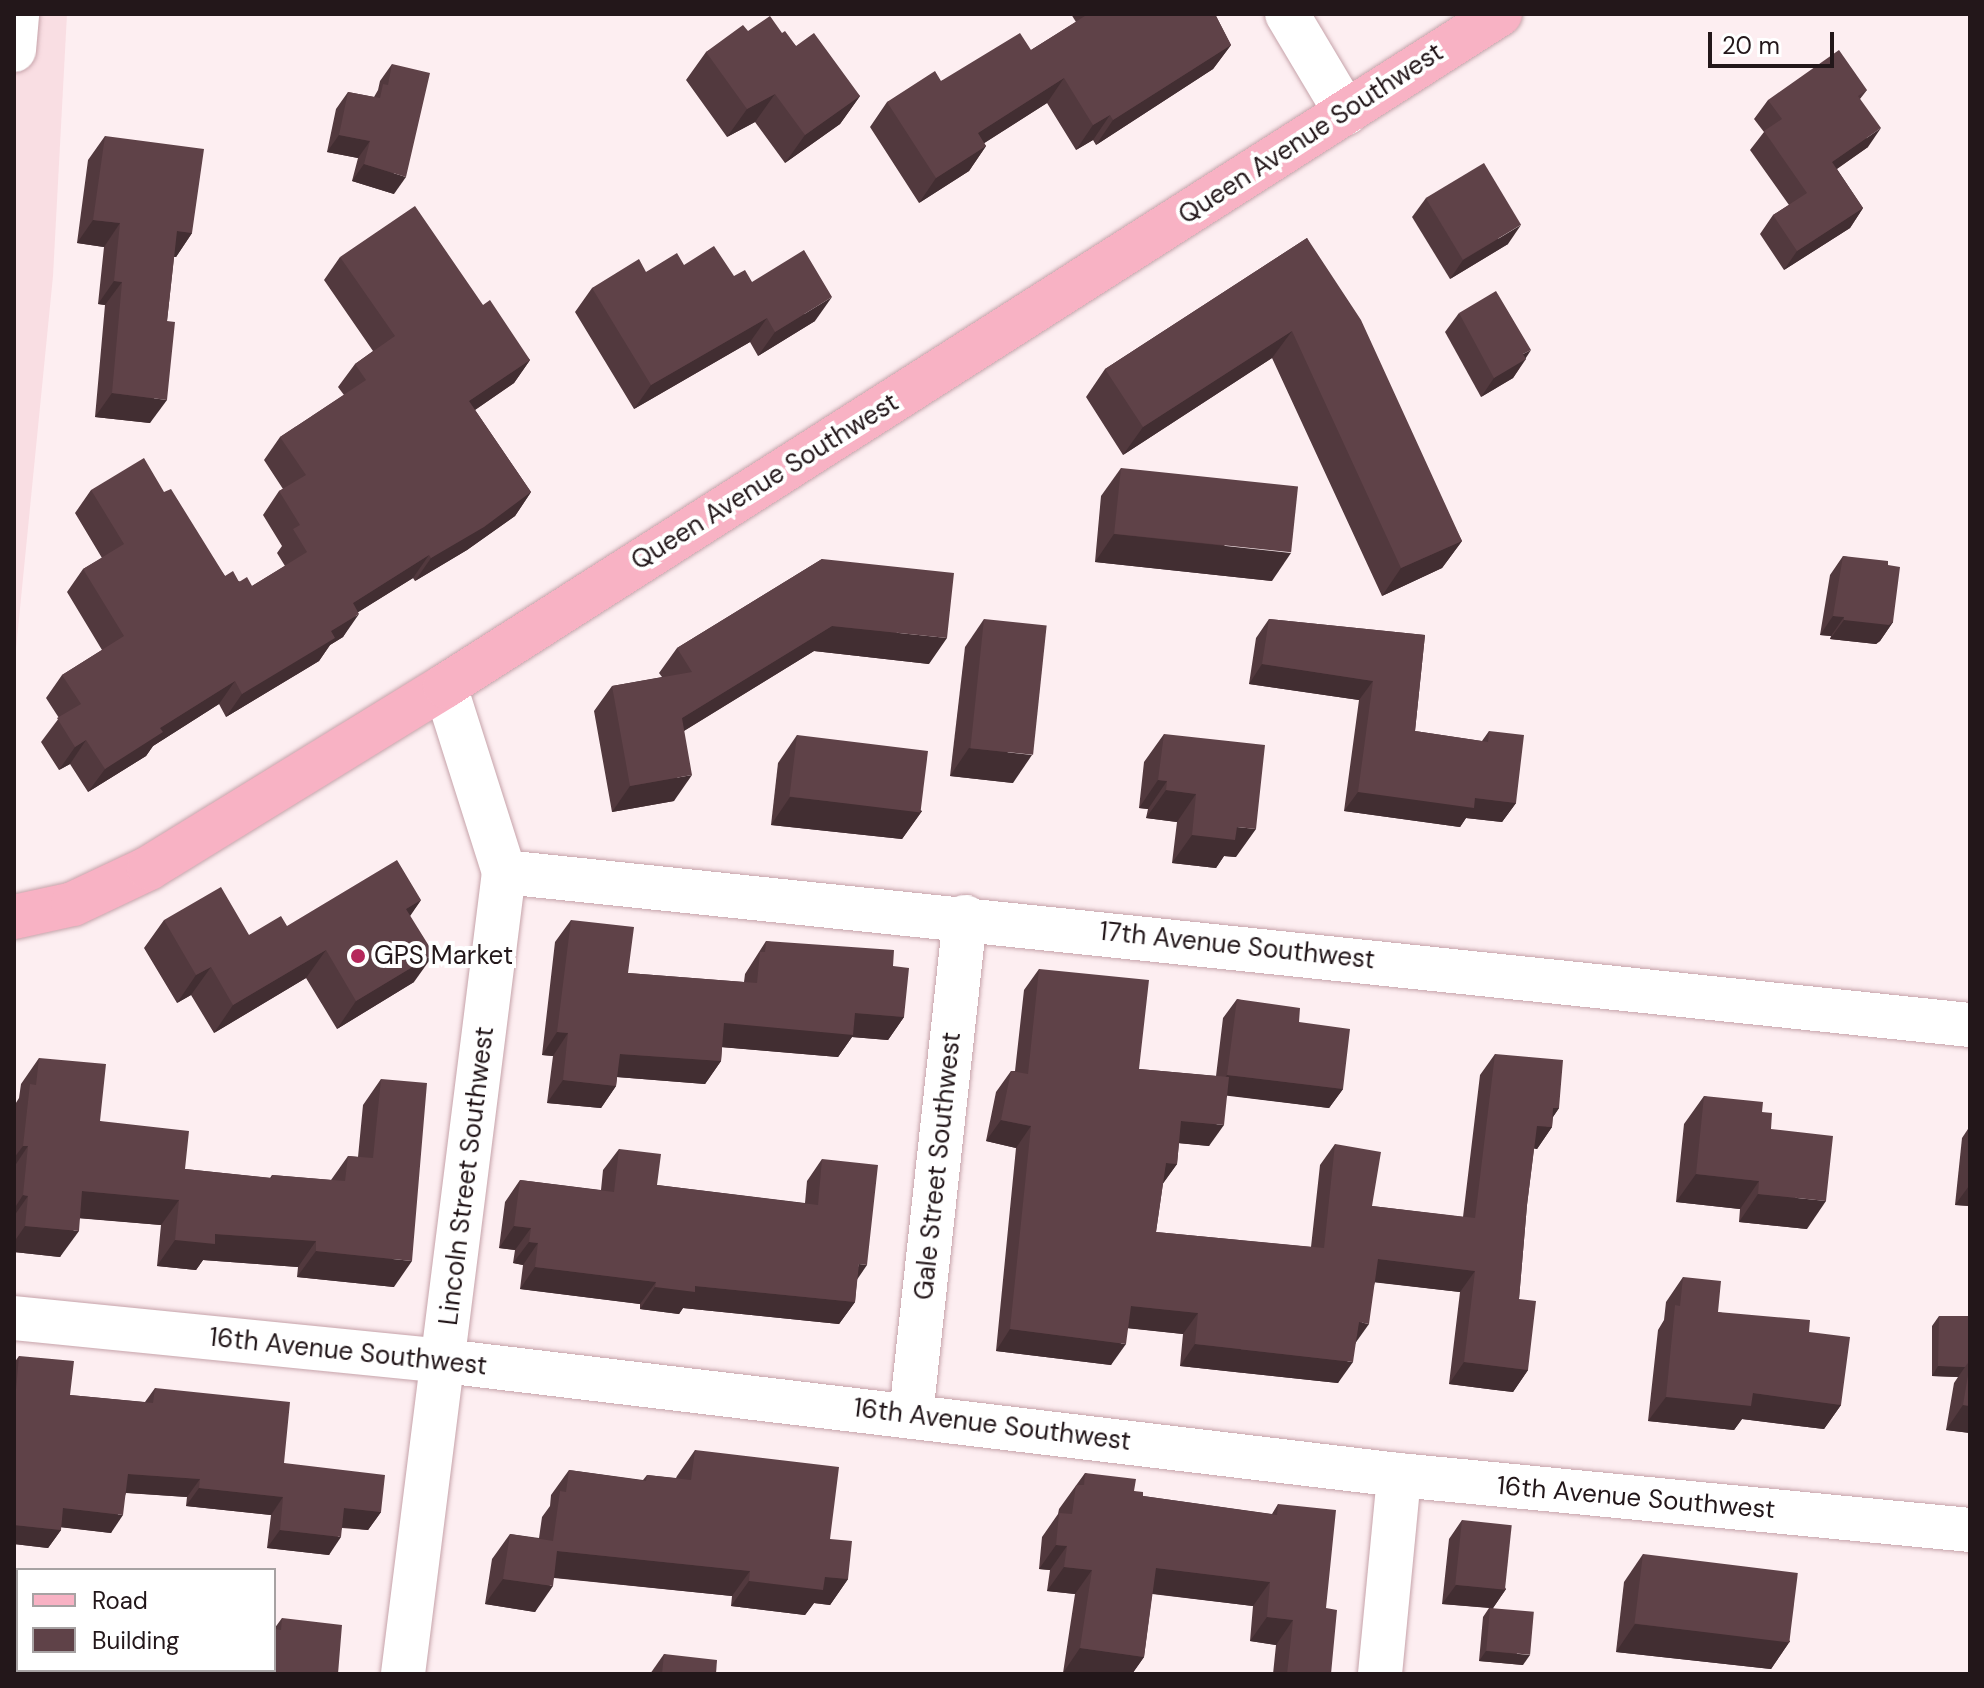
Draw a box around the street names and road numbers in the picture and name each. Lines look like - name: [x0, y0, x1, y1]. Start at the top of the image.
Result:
- street label: Queen Avenue Southwest: [1173, 37, 1449, 231]
- street label: Queen Avenue Southwest: [626, 387, 904, 577]
- street label: 17th Avenue Southwest: [1098, 916, 1376, 976]
- street label: Lincoln Street Southwest: [433, 1025, 501, 1327]
- street label: Gale Street Southwest: [908, 1030, 968, 1302]
- street label: 16th Avenue Southwest: [208, 1322, 488, 1382]
- street label: 16th Avenue Southwest: [852, 1393, 1132, 1457]
- street label: 16th Avenue Southwest: [1496, 1470, 1776, 1526]

